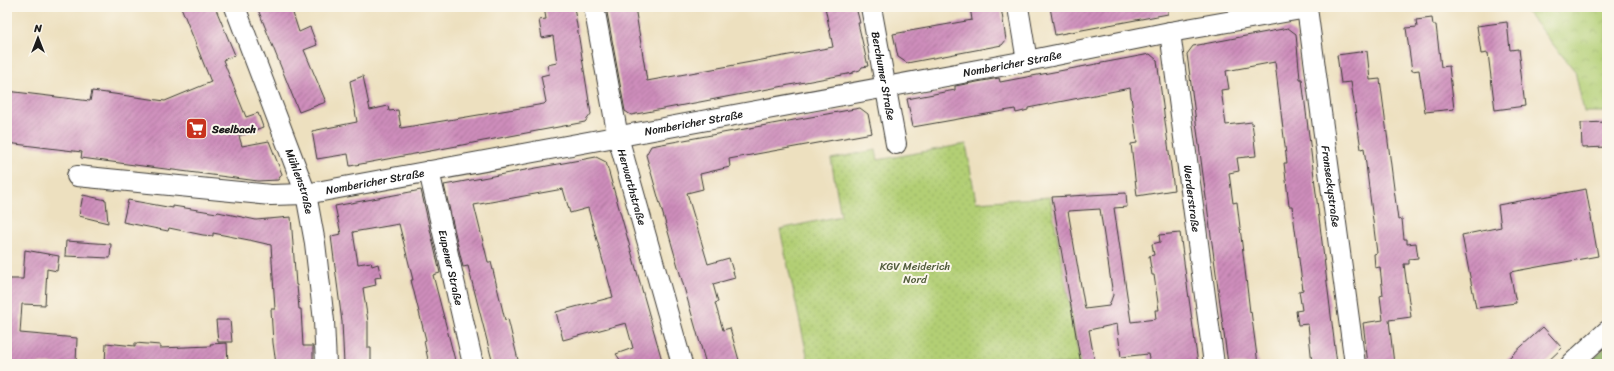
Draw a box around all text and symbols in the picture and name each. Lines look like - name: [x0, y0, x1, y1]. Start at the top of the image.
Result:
- north arrow: [18, 18, 58, 58]
- text: N: [33, 19, 42, 38]
- street label: Berchumer Straße: [866, 30, 901, 122]
- street label: Nombericher Straße: [961, 45, 1064, 82]
- street label: Nombericher Straße: [643, 104, 745, 141]
- supermarket icon: Seelbach: [184, 116, 210, 142]
- place label: Seelbach: [211, 120, 256, 139]
- street label: Franseckystraße: [1316, 144, 1346, 229]
- street label: Mühlenstraße: [280, 146, 319, 216]
- street label: Herwarthstraße: [612, 146, 652, 228]
- street label: Nombericher Straße: [324, 163, 426, 200]
- street label: Werderstraße: [1178, 164, 1206, 234]
- street label: Eupener Straße: [433, 228, 469, 308]
- park label: KGV Meiderich Nord: [880, 257, 950, 289]

